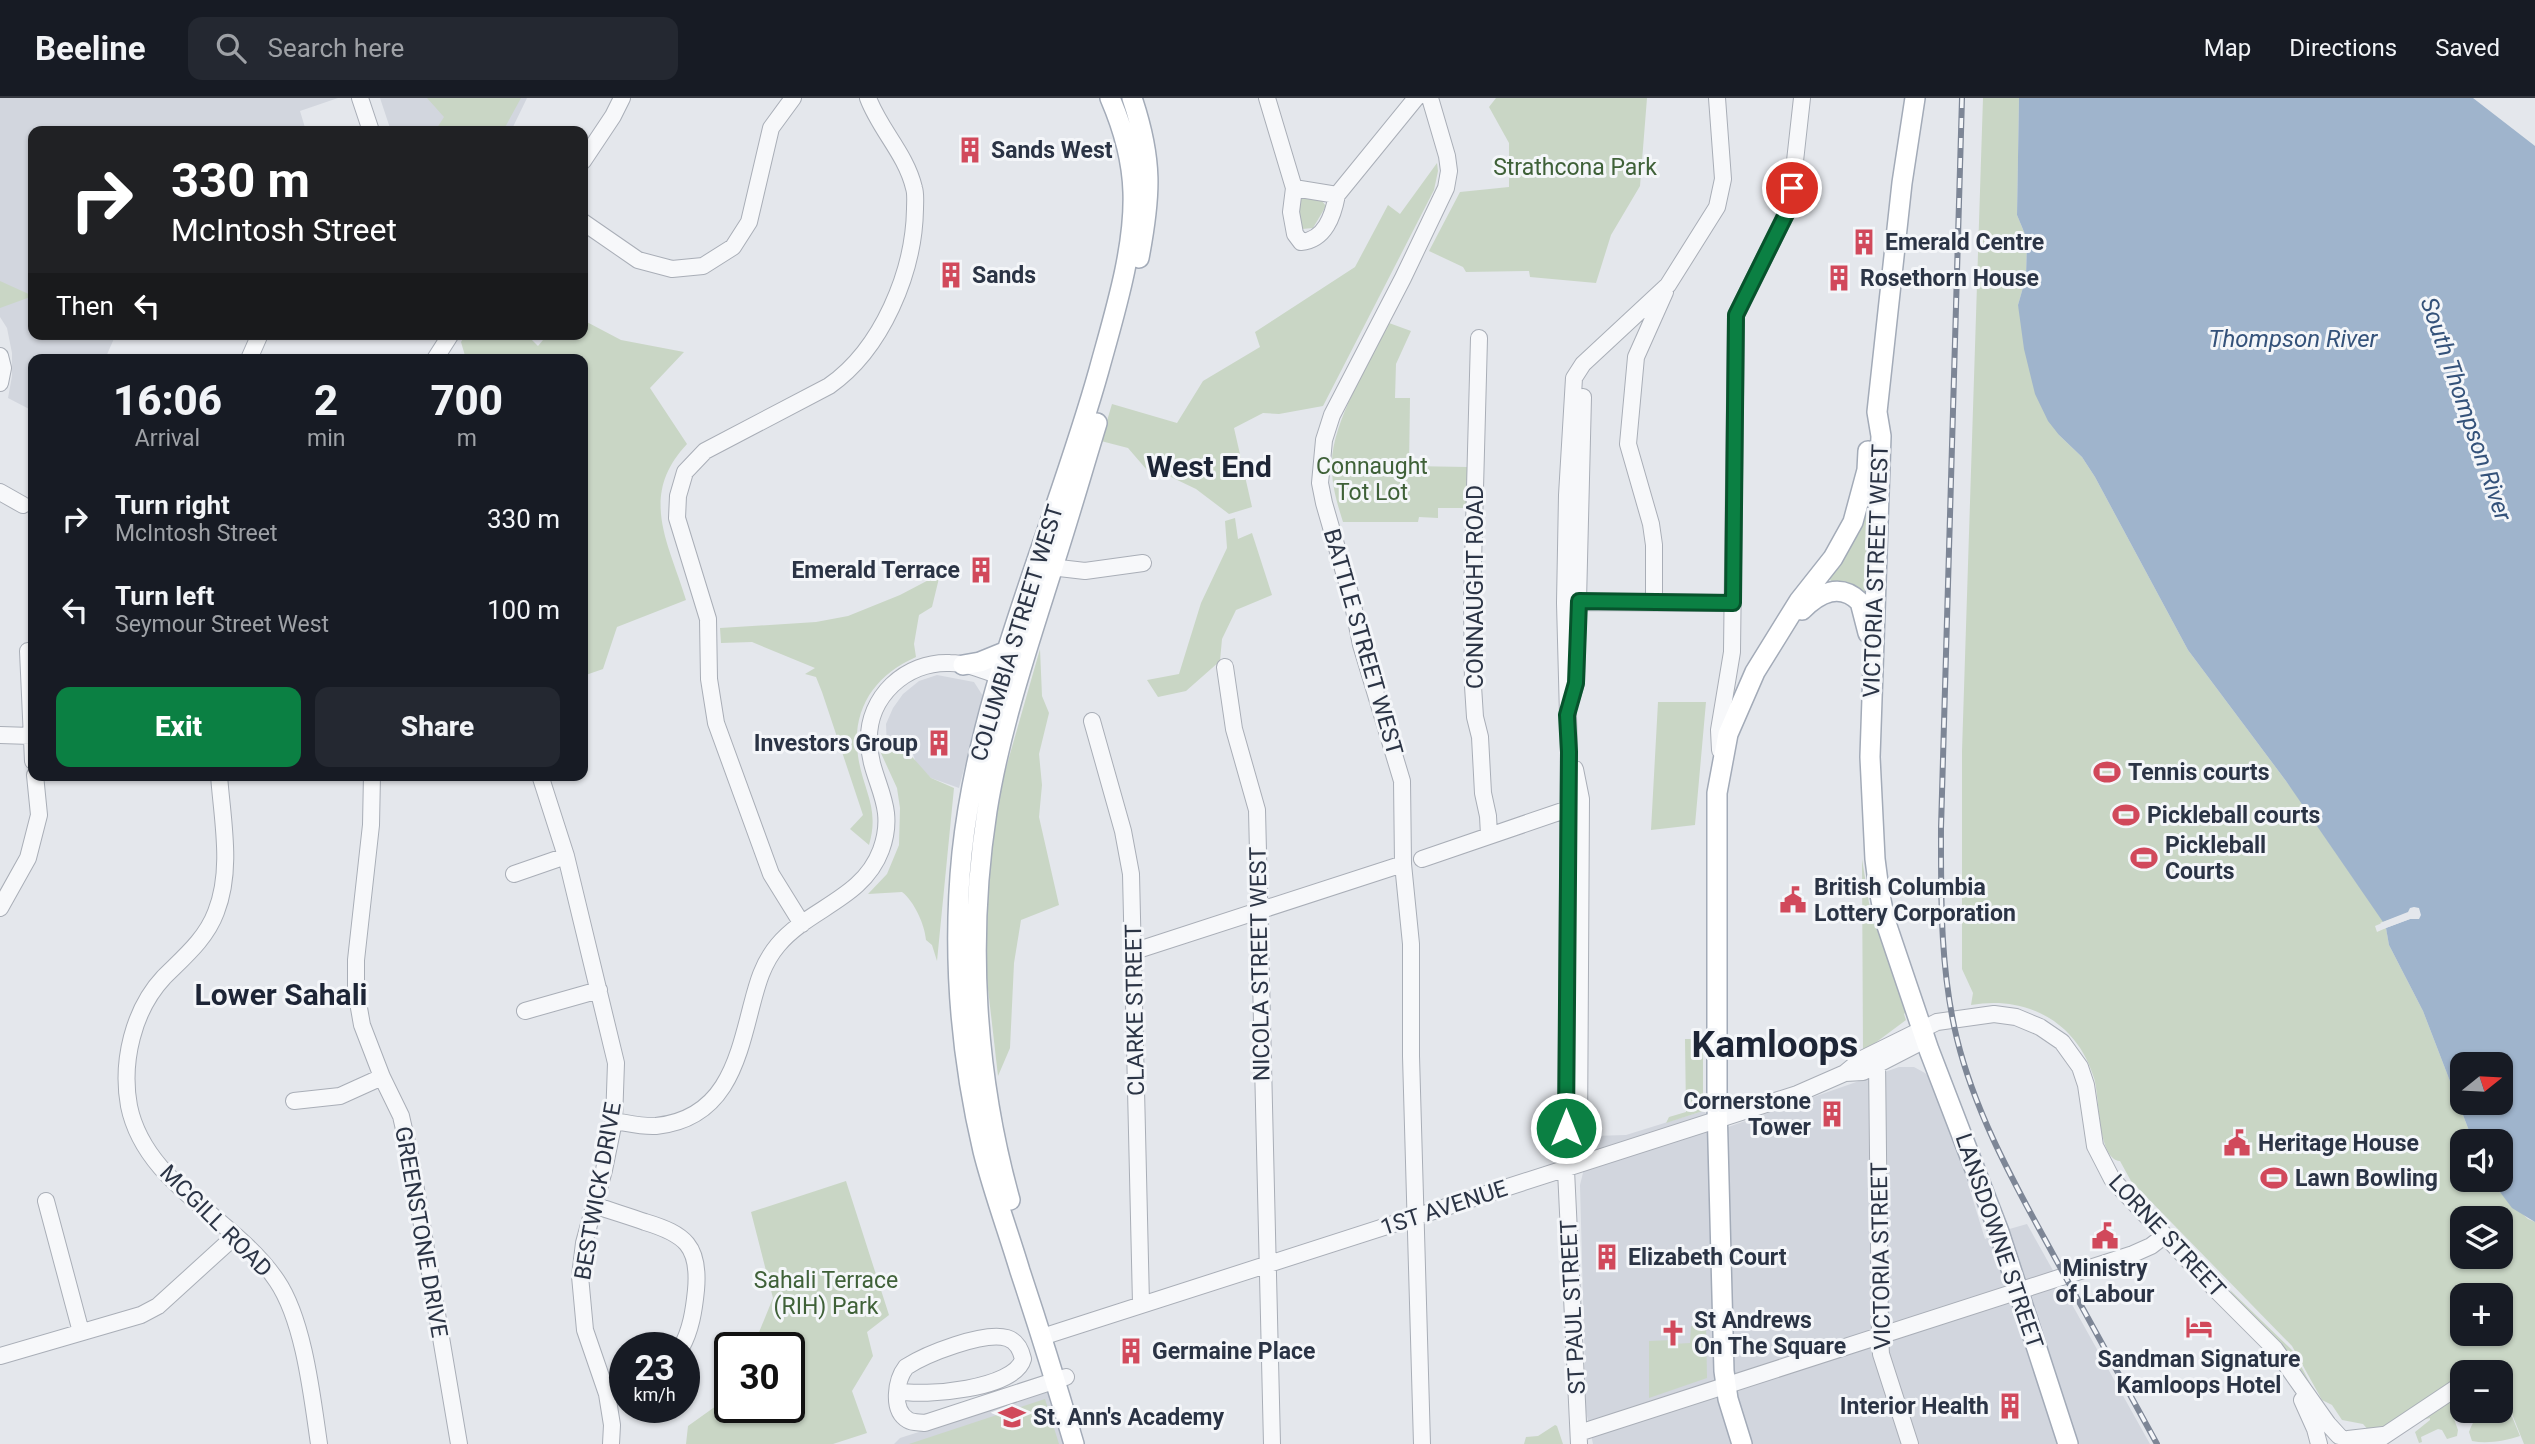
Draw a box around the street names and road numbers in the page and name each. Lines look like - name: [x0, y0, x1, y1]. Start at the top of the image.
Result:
- street label: VICTORIA STREET WEST: [1858, 443, 1894, 698]
- street label: CONNAUGHT ROAD: [1462, 485, 1489, 689]
- street label: COLUMBIA STREET WEST: [965, 501, 1069, 765]
- street label: BATTLE STREET WEST: [1318, 526, 1408, 759]
- street label: NICOLA STREET WEST: [1244, 846, 1276, 1081]
- street label: CLARKE STREET: [1120, 924, 1150, 1096]
- street label: BESTWICK DRIVE: [569, 1100, 627, 1282]
- street label: GREENSTONE DRIVE: [389, 1124, 453, 1340]
- street label: LANSDOWNE STREET: [1949, 1130, 2049, 1352]
- street label: MCGILL ROAD: [154, 1159, 278, 1283]
- street label: VICTORIA STREET: [1866, 1162, 1896, 1350]
- street label: LORNE STREET: [2103, 1169, 2231, 1303]
- street label: 1ST AVENUE: [1377, 1175, 1511, 1241]
- street label: ST PAUL STREET: [1555, 1219, 1591, 1395]

